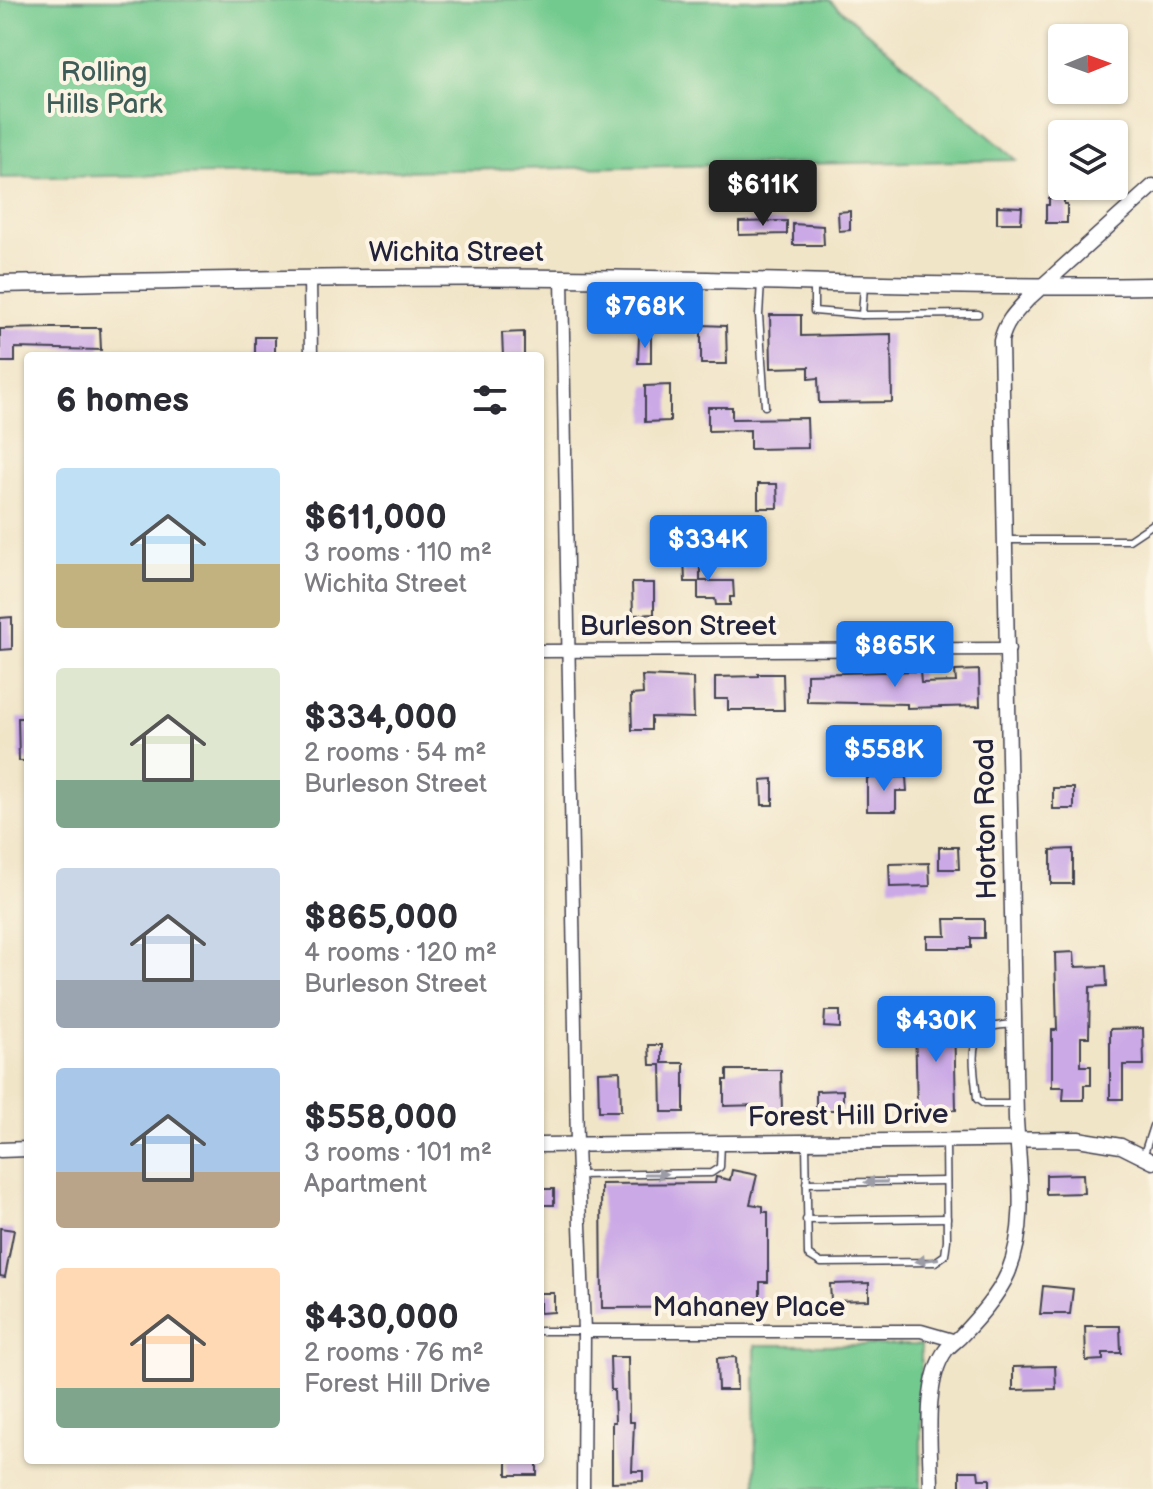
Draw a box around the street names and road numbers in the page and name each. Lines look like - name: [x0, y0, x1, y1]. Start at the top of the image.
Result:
- street label: Wichita Street: [368, 236, 544, 269]
- street label: Burleson Street: [580, 610, 777, 643]
- street label: Horton Road: [968, 738, 1004, 900]
- street label: Forest Hill Drive: [747, 1098, 949, 1134]
- street label: Mahaney Place: [653, 1291, 845, 1324]

